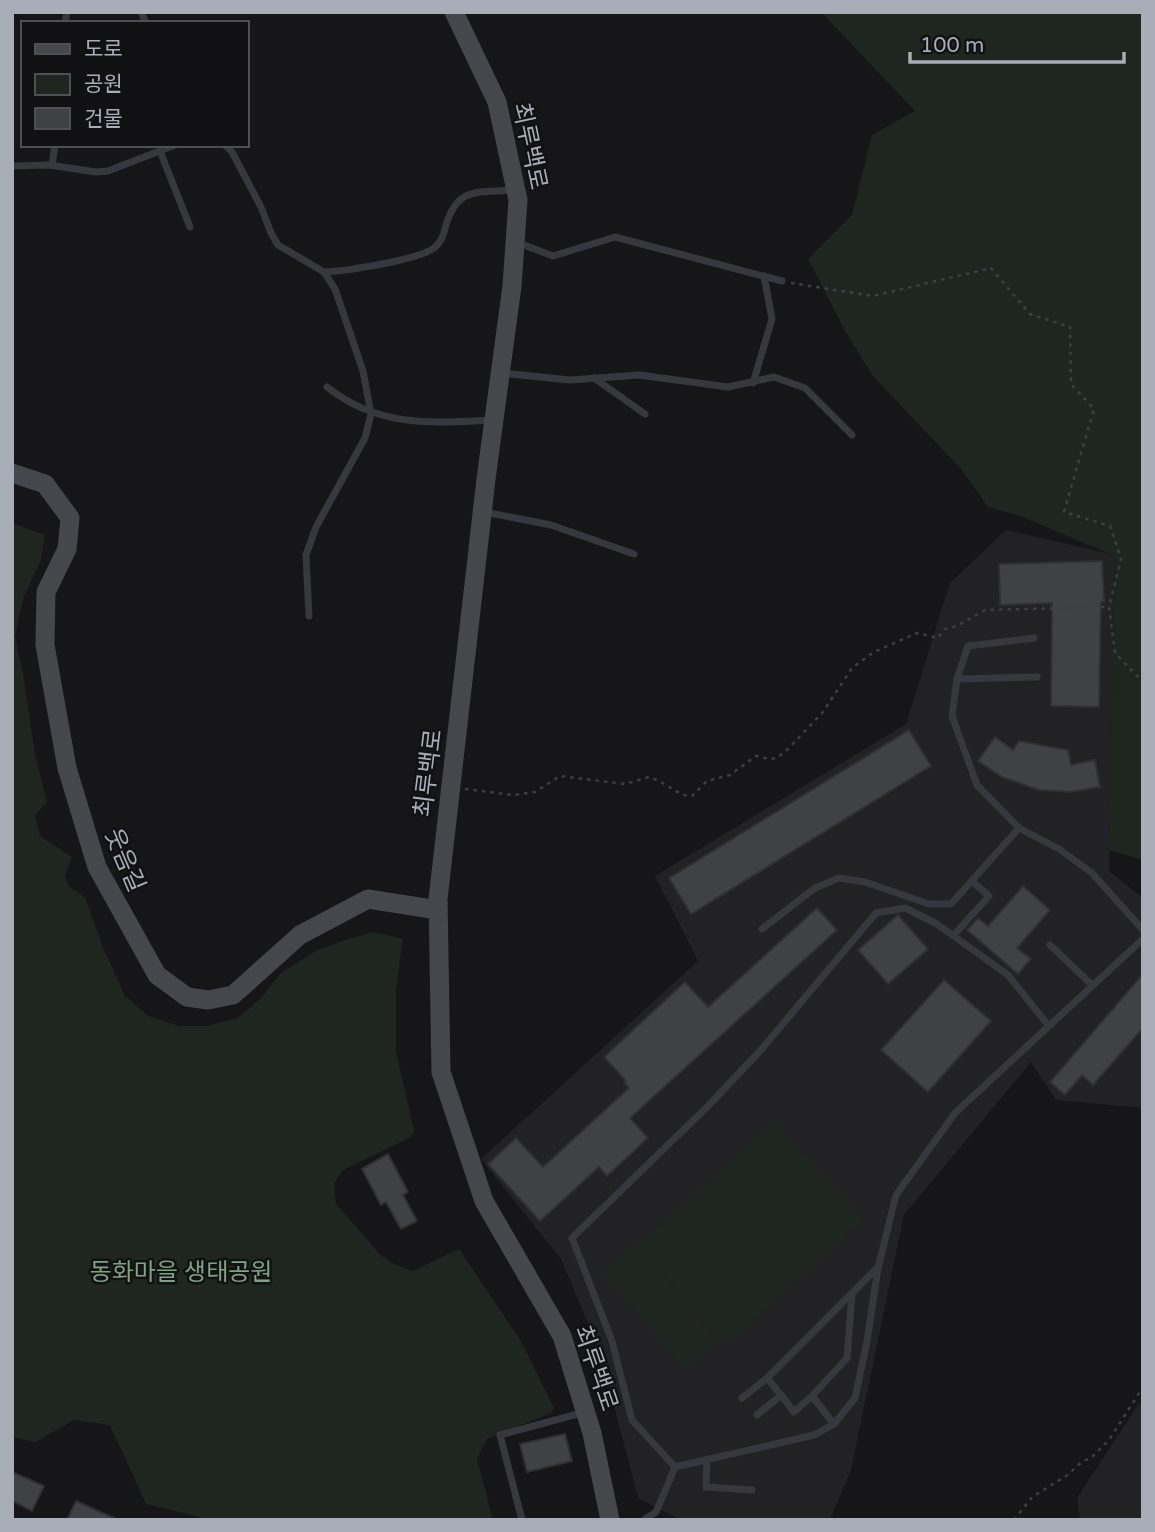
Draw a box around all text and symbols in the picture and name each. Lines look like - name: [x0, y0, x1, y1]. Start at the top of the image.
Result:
- legend: [21, 21, 248, 147]
- scale bar: [910, 21, 1124, 65]
- text: 100 m: [920, 33, 984, 58]
- text: 도로: [84, 37, 123, 62]
- text: 공원: [84, 72, 123, 97]
- street label: 최루백로: [506, 100, 553, 192]
- text: 건물: [84, 107, 123, 132]
- street label: 최루백로: [409, 727, 448, 819]
- street label: 웃음길: [98, 824, 151, 896]
- park label: 동화마을 생태공원: [90, 1258, 272, 1287]
- street label: 최루백로: [567, 1322, 624, 1415]

